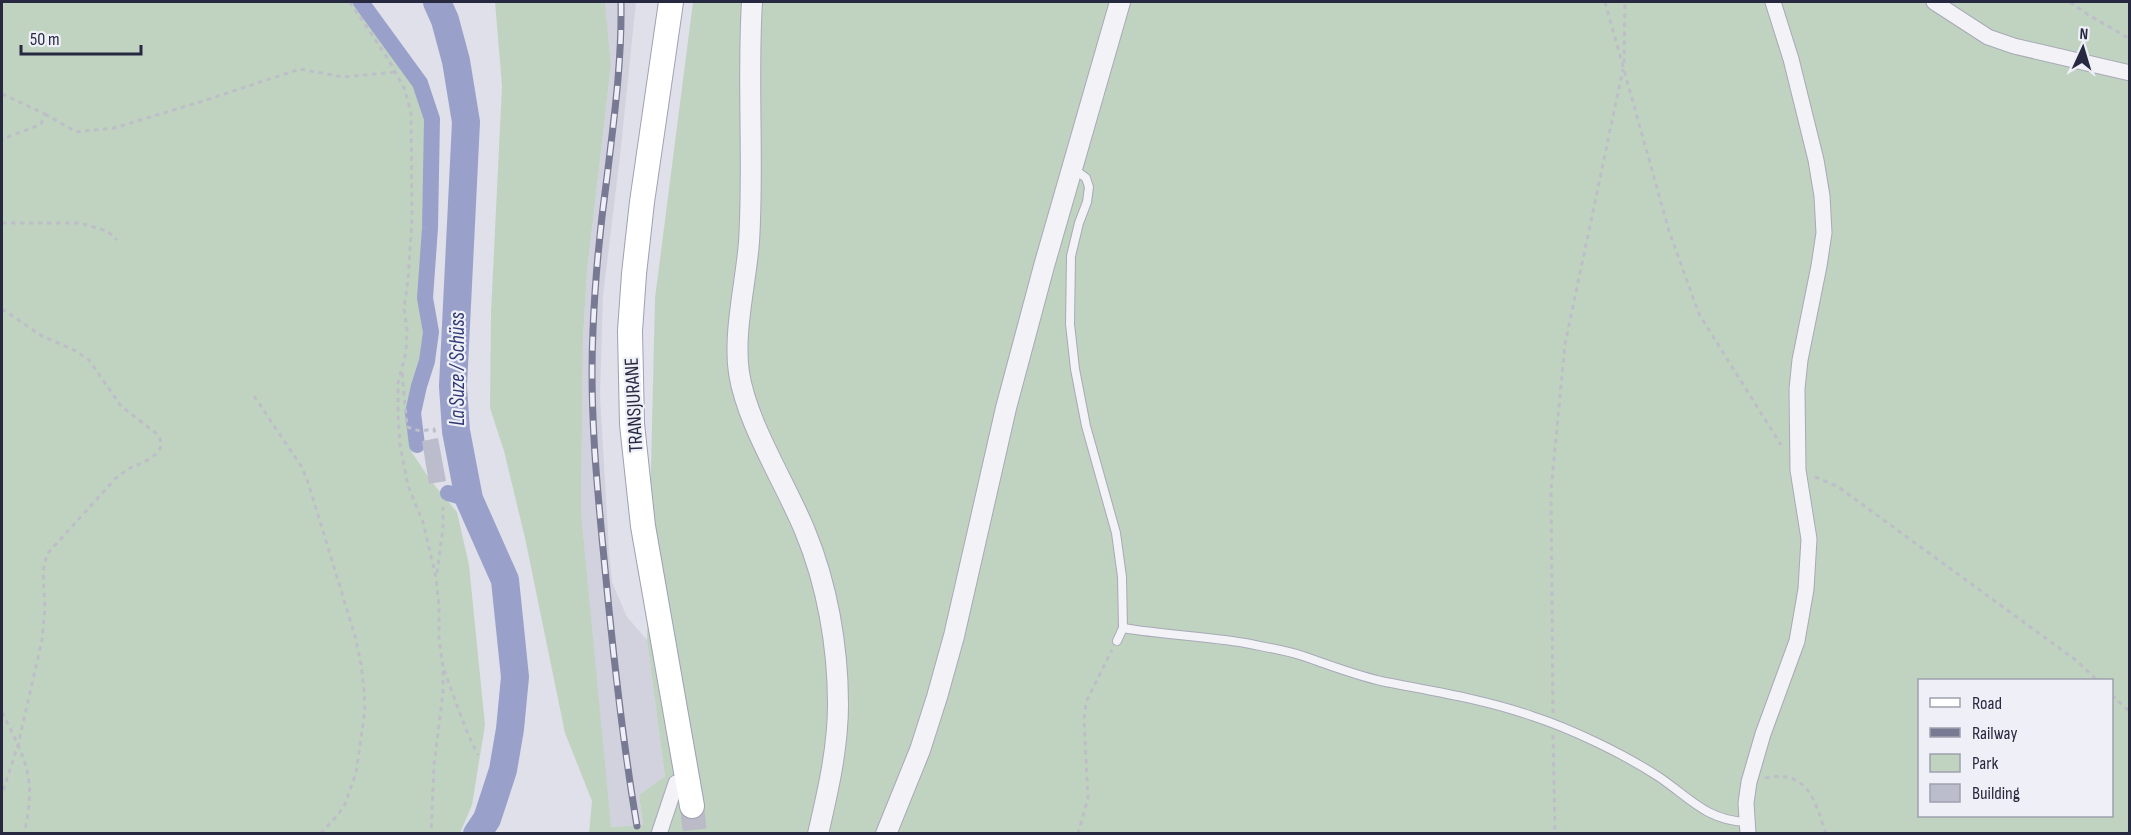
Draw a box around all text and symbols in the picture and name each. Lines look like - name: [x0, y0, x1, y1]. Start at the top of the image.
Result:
- scale bar: [21, 18, 141, 56]
- north arrow: [2053, 18, 2113, 78]
- text: N: [2079, 25, 2089, 44]
- text: 50 m: [30, 29, 60, 50]
- water label: La Suze / Schüss: [445, 312, 470, 426]
- street label: TRANSJURANE: [620, 357, 648, 453]
- legend: [1918, 679, 2113, 817]
- text: Road: [1972, 693, 2002, 714]
- text: Railway: [1972, 723, 2017, 744]
- text: Park: [1972, 753, 1998, 774]
- text: Building: [1972, 783, 2020, 804]

